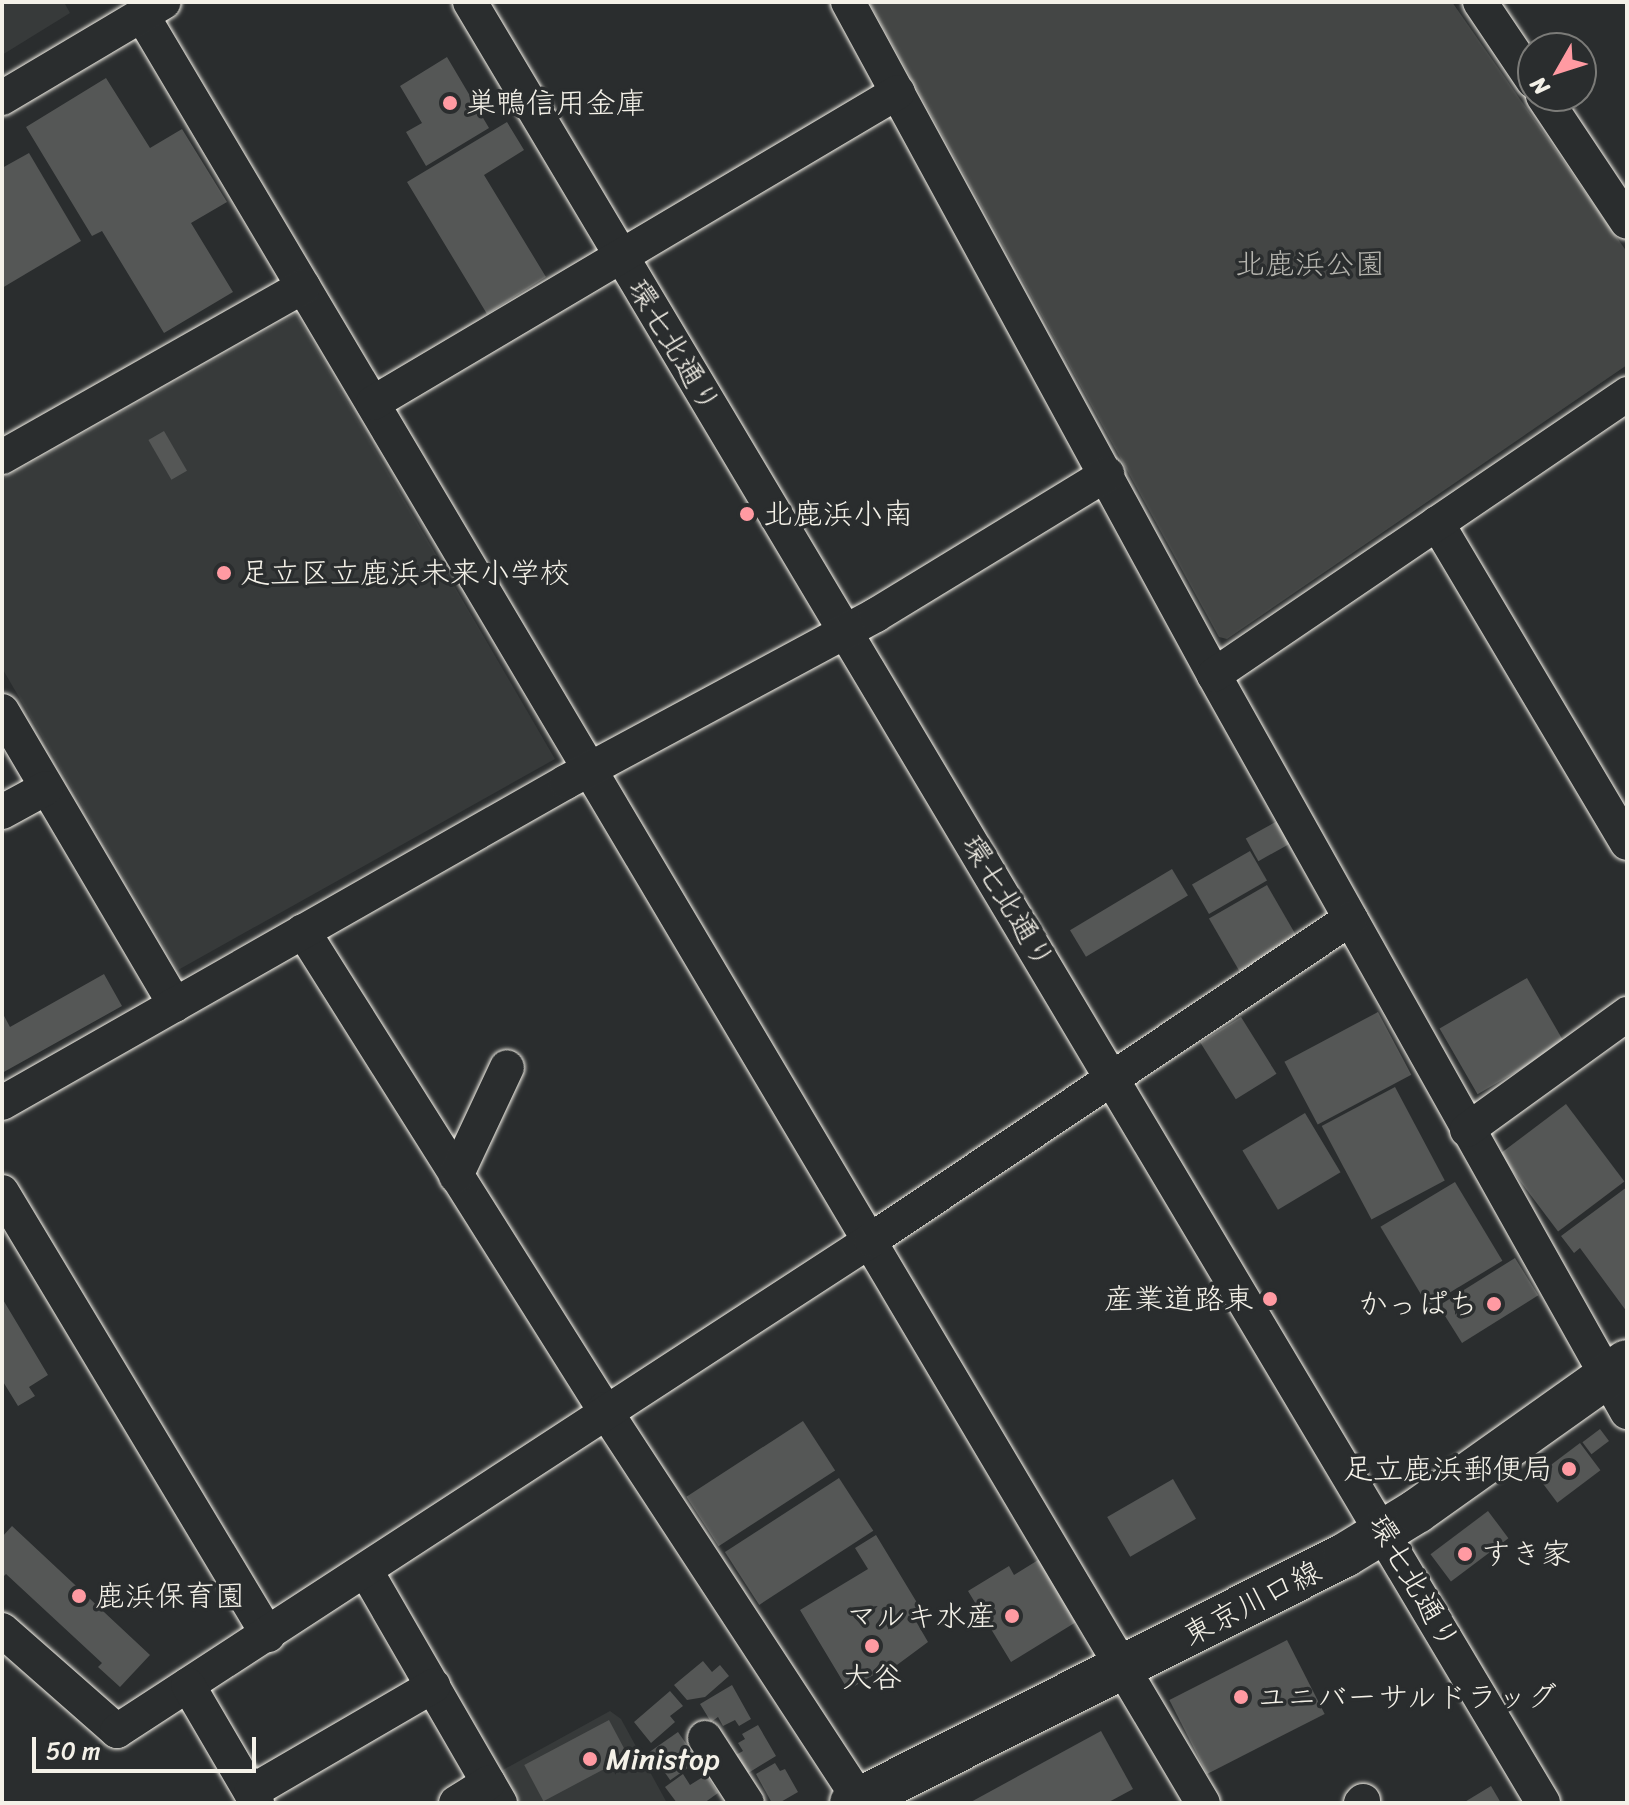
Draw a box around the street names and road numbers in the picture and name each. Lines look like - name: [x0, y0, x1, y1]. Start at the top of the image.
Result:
- street label: 環七北通り: [620, 272, 728, 420]
- street label: 環七北通り: [954, 828, 1062, 976]
- street label: 環七北通り: [1361, 1508, 1467, 1656]
- street label: 東京川口線: [1177, 1553, 1327, 1653]

